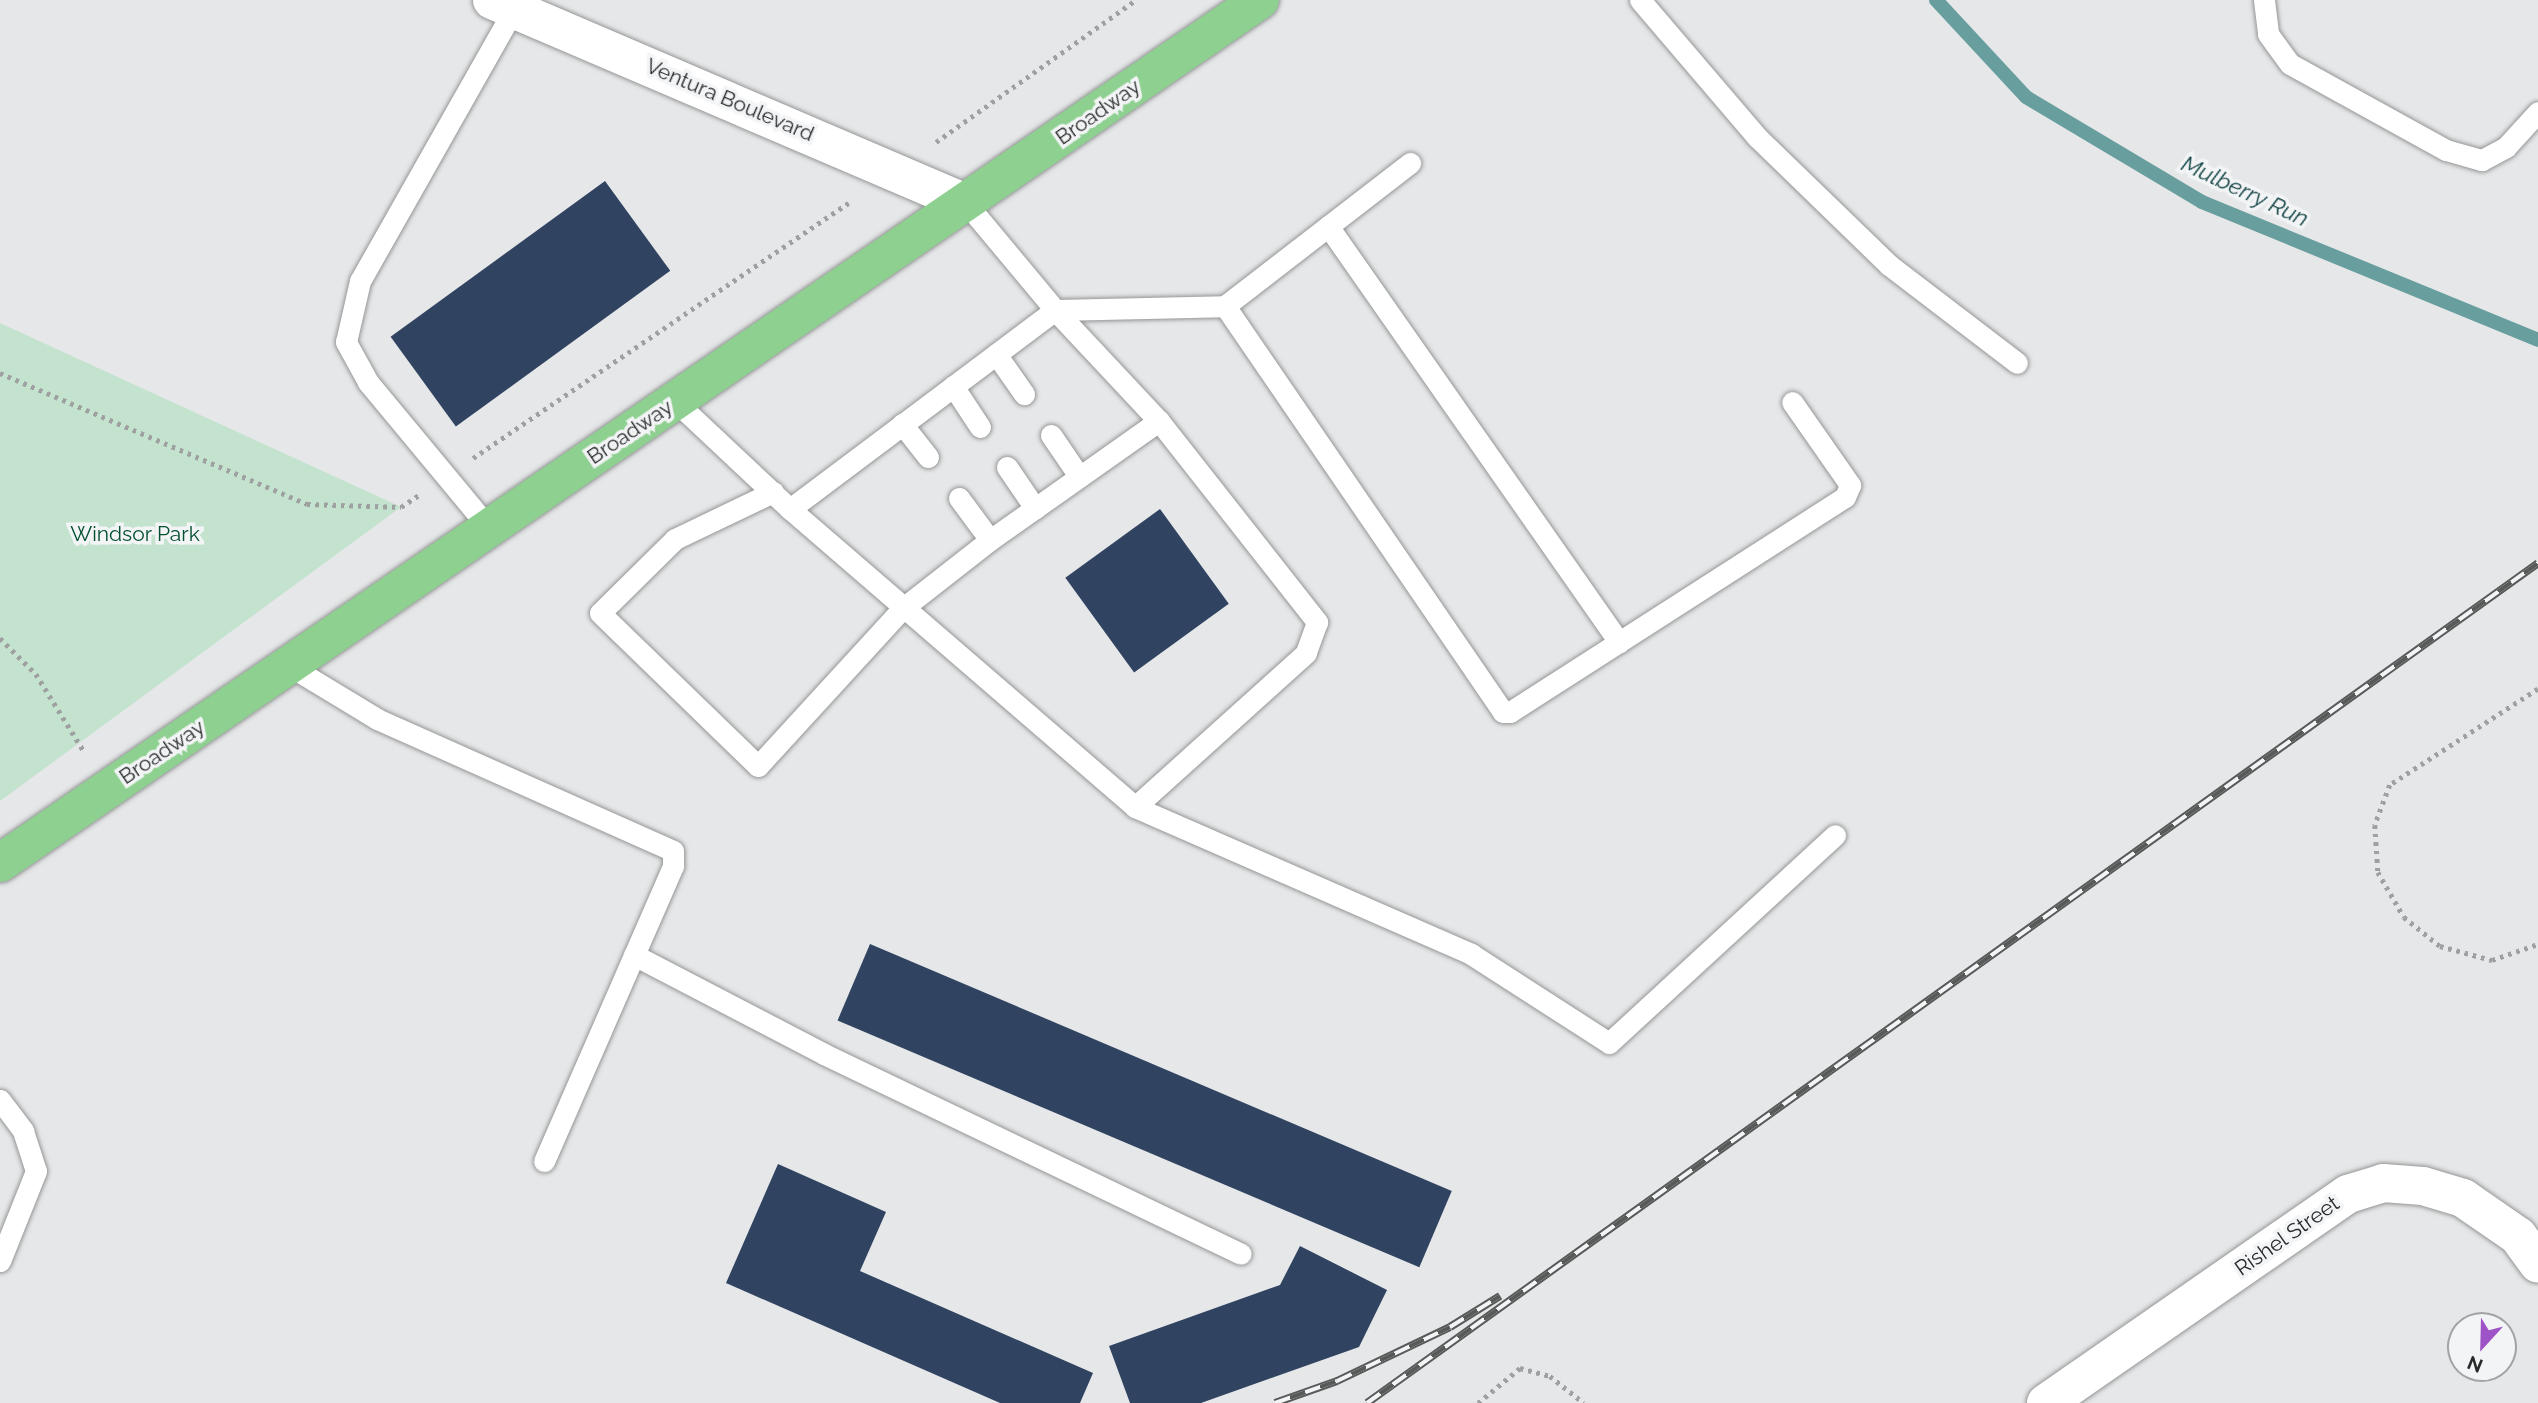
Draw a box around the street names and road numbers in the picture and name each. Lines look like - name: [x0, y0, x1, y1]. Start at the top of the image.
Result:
- street label: Ventura Boulevard: [642, 53, 818, 147]
- street label: Broadway: [1051, 74, 1145, 150]
- street label: Broadway: [583, 394, 677, 470]
- street label: Broadway: [115, 714, 209, 790]
- street label: Rishel Street: [2230, 1191, 2344, 1281]

